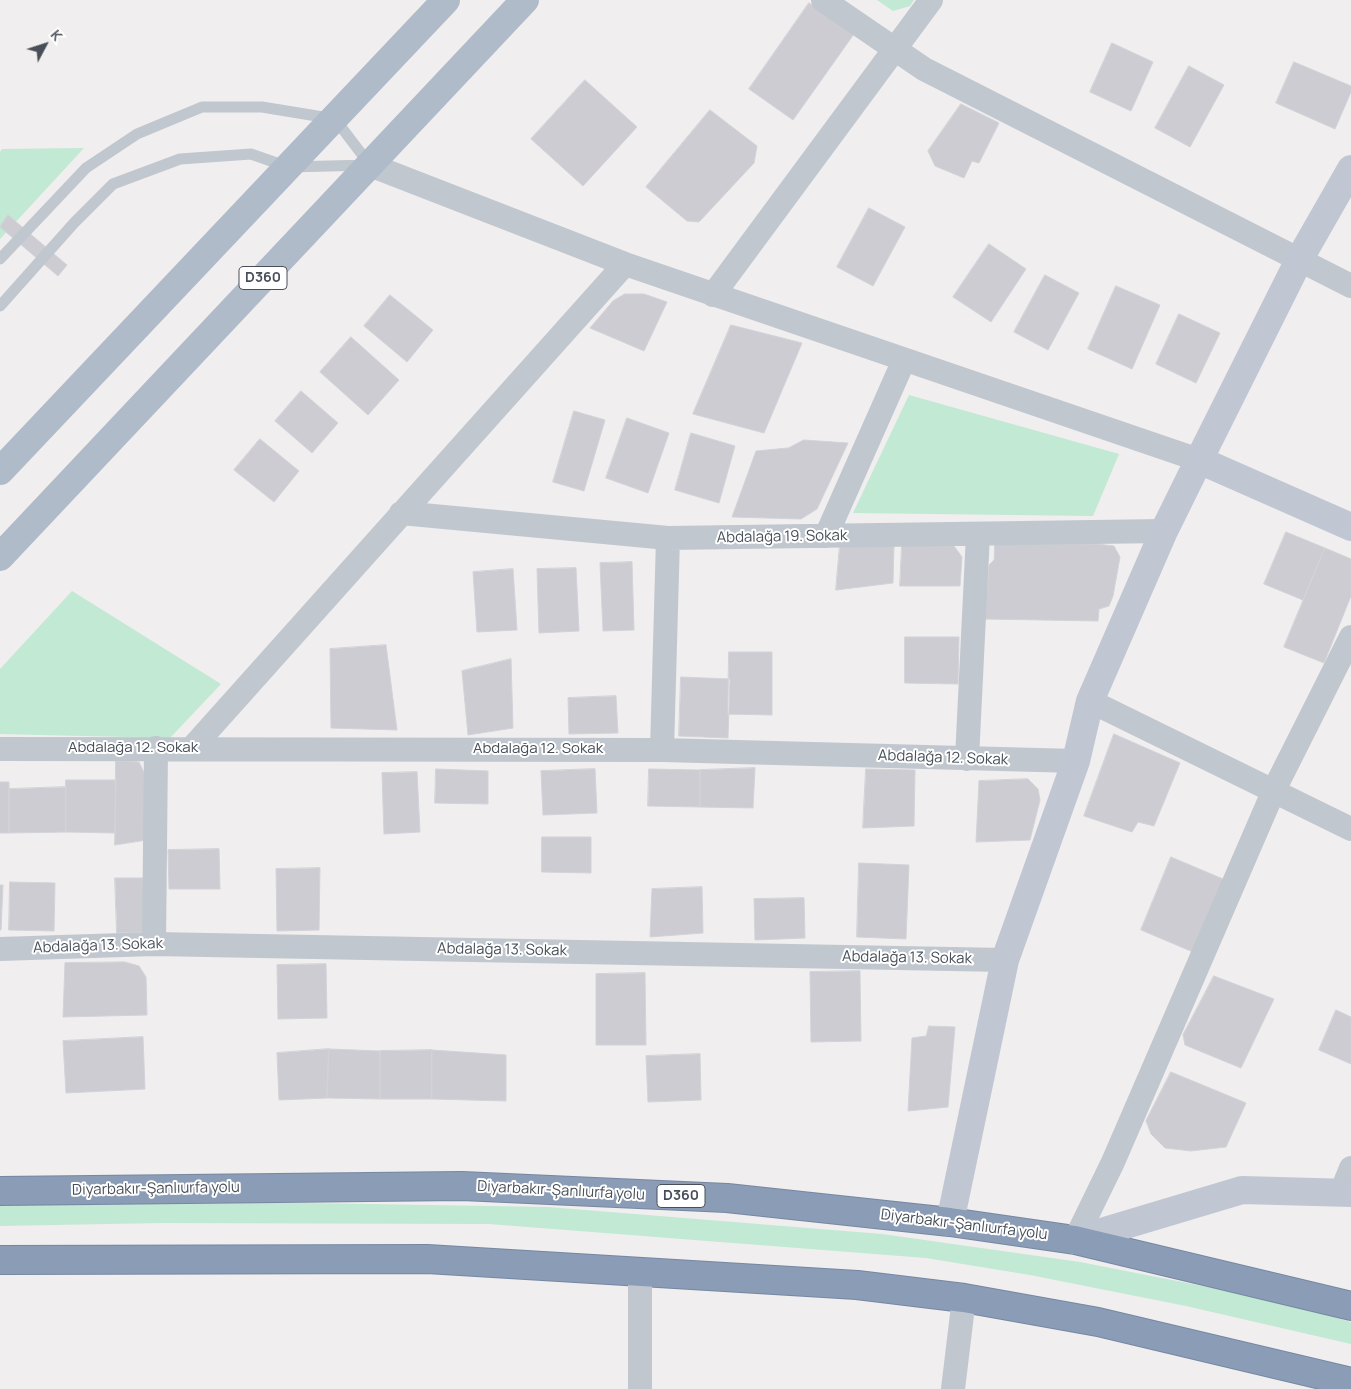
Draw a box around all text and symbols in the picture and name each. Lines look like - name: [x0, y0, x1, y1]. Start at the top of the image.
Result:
- north arrow: [20, 20, 70, 70]
- text: K: [47, 25, 67, 45]
- road number: D360: [239, 266, 287, 290]
- street label: Abdalağa 19. Sokak: [717, 527, 847, 547]
- street label: Abdalağa 12. Sokak: [68, 739, 198, 757]
- street label: Abdalağa 12. Sokak: [473, 740, 603, 758]
- street label: Abdalağa 12. Sokak: [878, 747, 1008, 769]
- street label: Abdalağa 13. Sokak: [33, 935, 163, 957]
- street label: Abdalağa 13. Sokak: [437, 940, 567, 960]
- street label: Abdalağa 13. Sokak: [842, 948, 972, 968]
- street label: Diyarbakır-Şanlıurfa yolu: [477, 1178, 645, 1204]
- street label: Diyarbakır-Şanlıurfa yolu: [72, 1179, 240, 1199]
- road number: D360: [657, 1184, 705, 1208]
- street label: Diyarbakır-Şanlıurfa yolu: [880, 1206, 1048, 1244]

